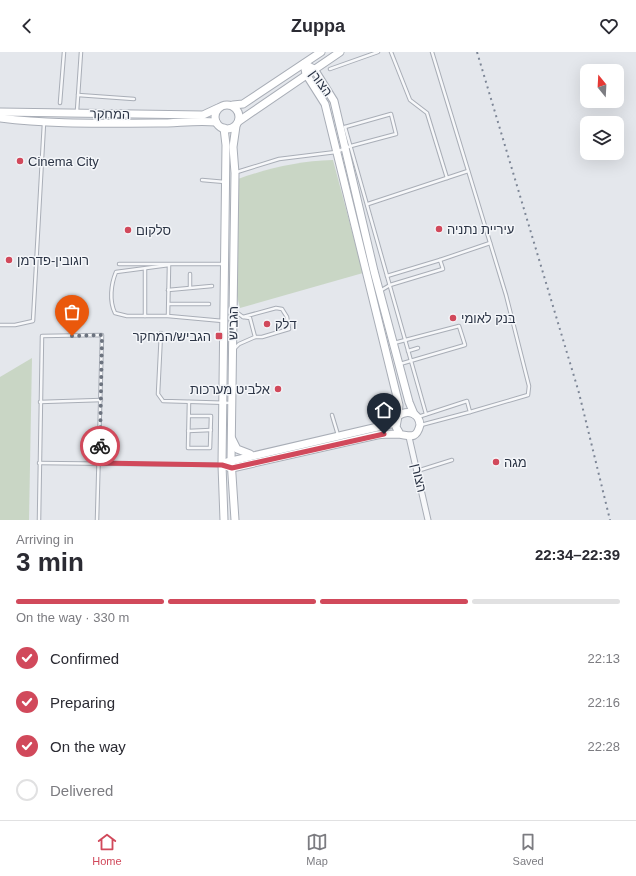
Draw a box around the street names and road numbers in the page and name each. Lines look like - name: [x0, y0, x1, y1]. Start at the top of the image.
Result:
- street label: הצורן: [306, 67, 336, 99]
- street label: המחקר: [90, 106, 130, 122]
- street label: הגביש: [225, 306, 241, 340]
- street label: הצורן: [408, 462, 430, 494]

